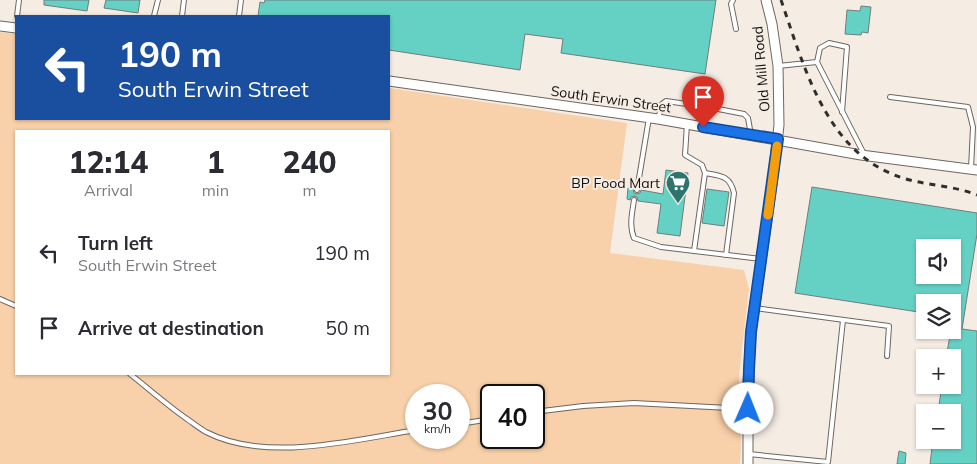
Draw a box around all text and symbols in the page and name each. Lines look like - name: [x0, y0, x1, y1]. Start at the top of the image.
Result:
- street label: Old Mill Road: [748, 25, 774, 113]
- text: 190 m: [118, 32, 222, 76]
- icon: left: [35, 35, 100, 100]
- text: South Erwin Street: [118, 75, 309, 103]
- pin: [682, 76, 724, 127]
- street label: South Erwin Street: [550, 82, 672, 116]
- icon: arrive: [689, 83, 717, 111]
- text: 12:14: [68, 143, 148, 181]
- text: 1: [206, 143, 224, 181]
- text: 240: [283, 143, 337, 181]
- supermarket icon: BP Food Mart: [665, 170, 691, 204]
- place label: BP Food Mart: [571, 174, 660, 192]
- text: Arrival: [84, 180, 133, 200]
- text: min: [202, 180, 229, 200]
- text: m: [302, 180, 317, 200]
- text: Turn left: [78, 231, 153, 255]
- icon: left: [35, 239, 63, 267]
- map controls: [916, 239, 961, 449]
- button: sound: [916, 239, 961, 284]
- text: 190 m: [314, 241, 370, 265]
- text: South Erwin Street: [78, 255, 217, 275]
- button: layers: [916, 294, 961, 339]
- icon: arrive: [35, 314, 63, 342]
- text: Arrive at destination: [78, 316, 264, 340]
- text: 50 m: [326, 316, 370, 340]
- button: +: [916, 349, 961, 394]
- position arrow: [721, 382, 773, 434]
- speed limit sign: 40: [480, 384, 545, 449]
- text: 30: [422, 395, 453, 426]
- button: −: [916, 404, 961, 449]
- text: km/h: [424, 421, 451, 436]

